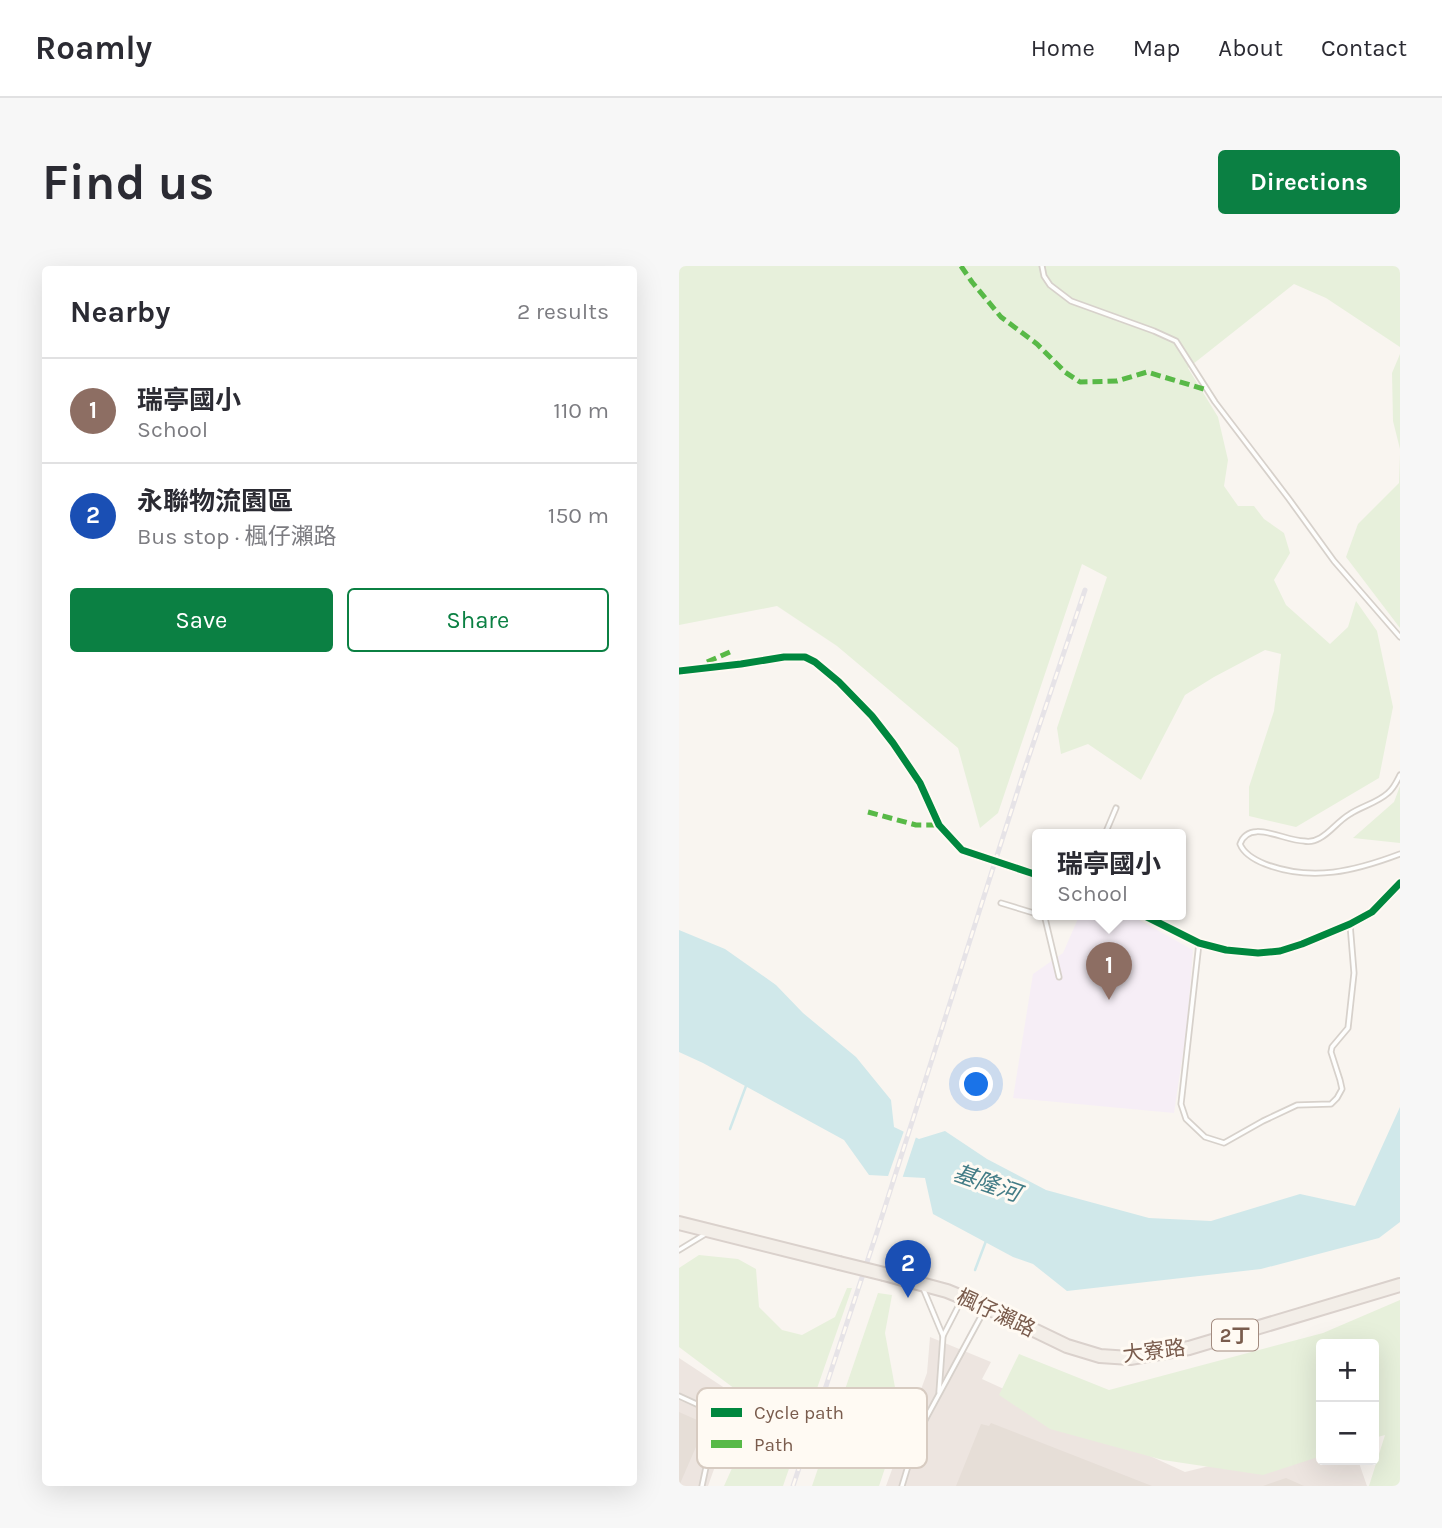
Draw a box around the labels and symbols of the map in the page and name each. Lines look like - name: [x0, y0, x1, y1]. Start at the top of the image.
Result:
- pin: 1: [1086, 942, 1132, 1000]
- your location: [959, 1067, 993, 1101]
- water label: 基隆河: [950, 1159, 1028, 1209]
- pin: 2: [885, 1240, 931, 1298]
- street label: 楓仔瀨路: [953, 1284, 1039, 1342]
- road number: 2丁: [1212, 1320, 1258, 1350]
- street label: 大寮路: [1121, 1335, 1187, 1367]
- legend: [697, 1388, 927, 1468]
- text: Cycle path: [754, 1402, 844, 1424]
- text: Path: [754, 1434, 794, 1456]

